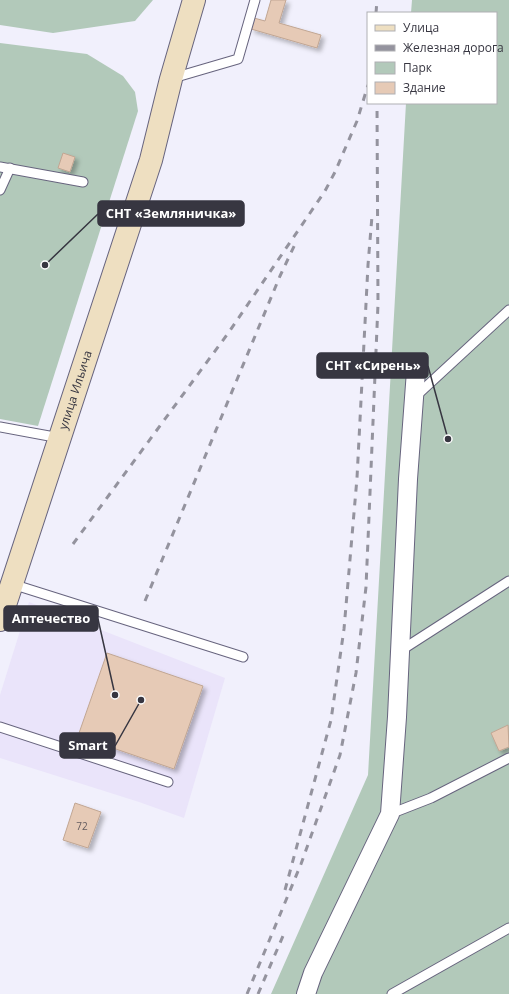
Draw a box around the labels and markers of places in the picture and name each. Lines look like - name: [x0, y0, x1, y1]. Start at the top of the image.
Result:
- callout: СНТ «Земляничка»: [98, 201, 244, 226]
- callout: СНТ «Сирень»: [317, 353, 428, 378]
- callout: Аптечество: [4, 606, 98, 631]
- callout: Smart: [60, 733, 115, 758]

